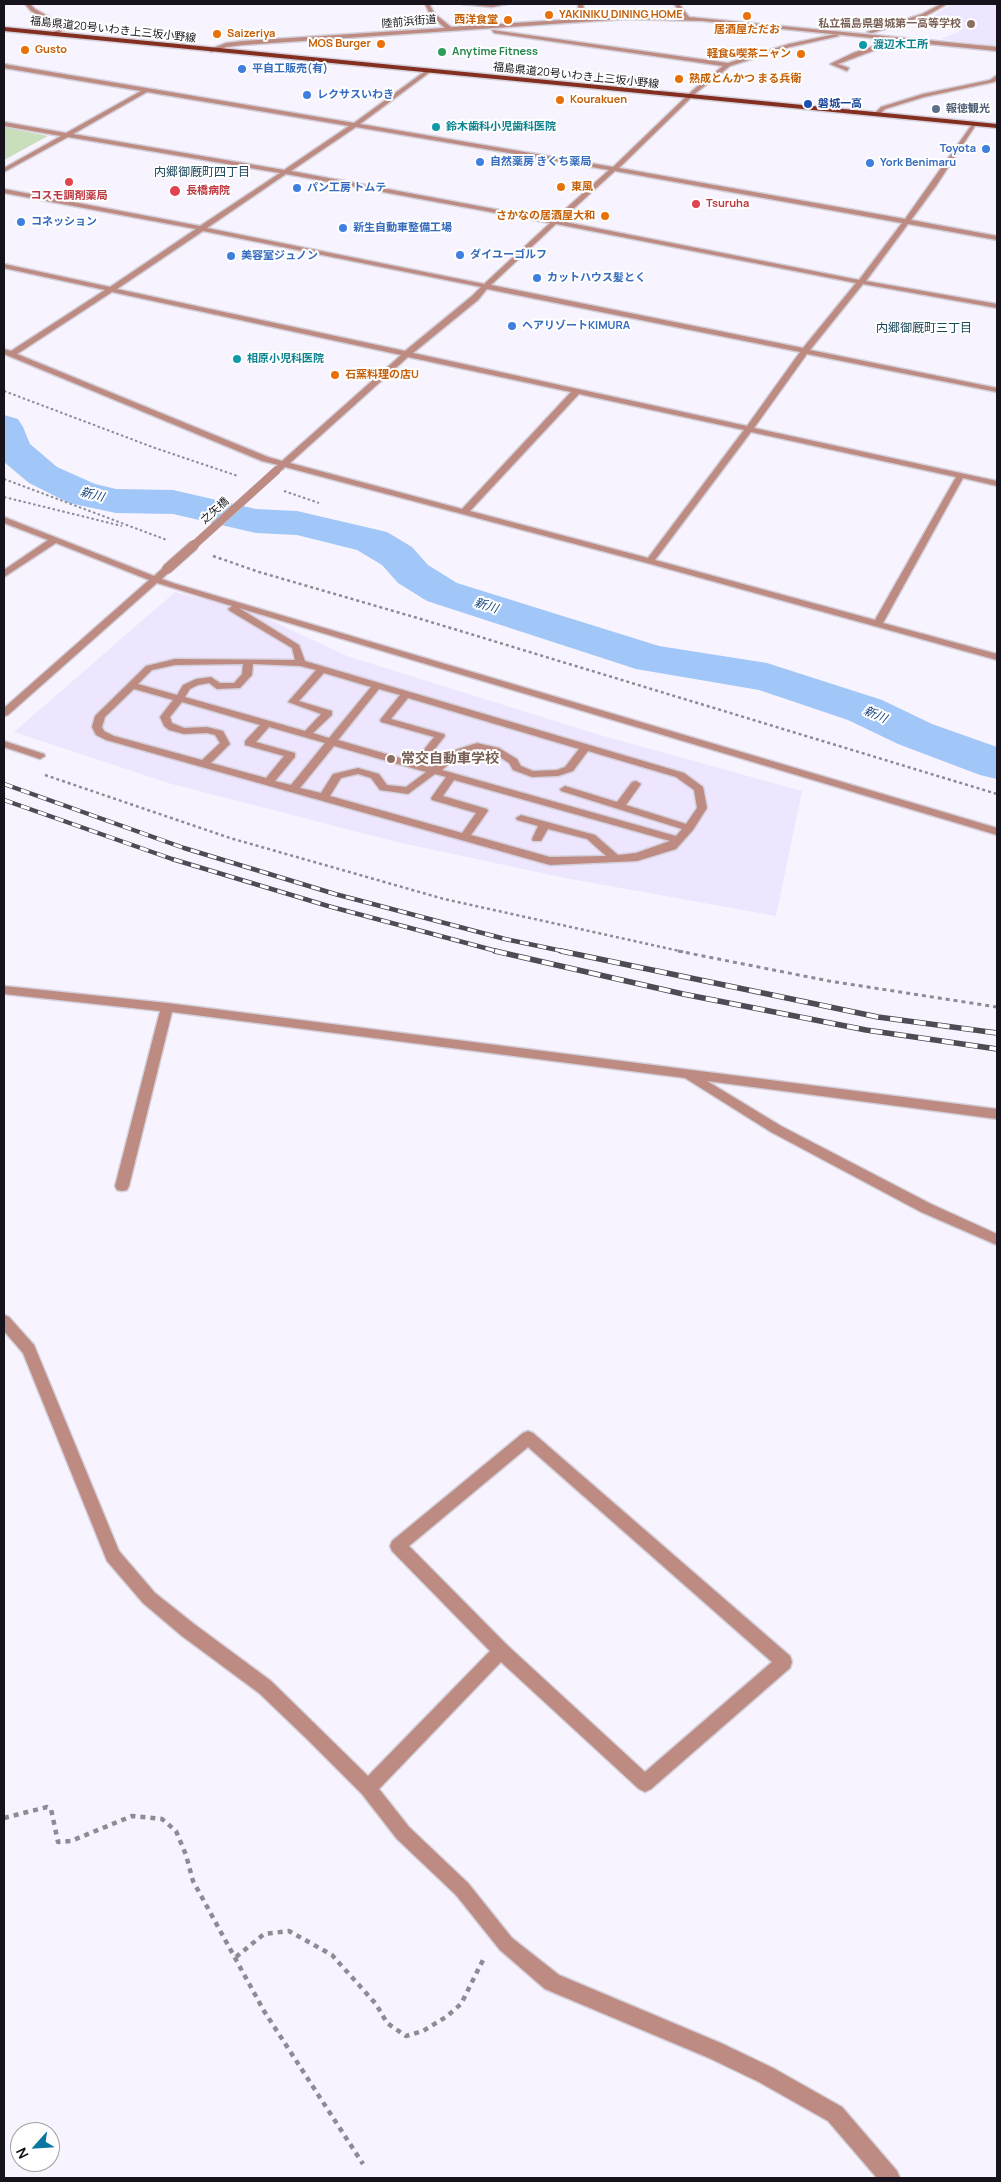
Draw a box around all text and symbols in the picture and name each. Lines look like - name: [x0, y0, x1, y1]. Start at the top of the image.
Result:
- place label: YAKINIKU DINING HOME: [559, 8, 683, 22]
- marker: YAKINIKU DINING HOME: [543, 9, 555, 21]
- marker: 居酒屋ただお: [741, 10, 753, 22]
- street label: 陸前浜街道: [381, 13, 437, 31]
- place label: 西洋食堂: [454, 13, 498, 27]
- marker: 西洋食堂: [502, 14, 514, 26]
- street label: 福島県道20号いわき上三坂小野線: [29, 15, 197, 45]
- place label: 私立福島県磐城第一高等学校: [818, 17, 961, 31]
- marker: 私立福島県磐城第一高等学校: [965, 18, 977, 30]
- place label: 居酒屋ただお: [714, 23, 780, 37]
- place label: Saizeriya: [227, 27, 275, 41]
- marker: Saizeriya: [211, 28, 223, 40]
- place label: MOS Burger: [308, 37, 371, 51]
- marker: MOS Burger: [375, 38, 387, 50]
- place label: 渡辺木工所: [873, 38, 928, 52]
- marker: 渡辺木工所: [857, 39, 869, 51]
- place label: Gusto: [35, 43, 67, 57]
- marker: Gusto: [19, 44, 31, 56]
- place label: Anytime Fitness: [452, 45, 538, 59]
- marker: Anytime Fitness: [436, 46, 448, 58]
- place label: 軽食&喫茶ニャン: [707, 47, 791, 61]
- marker: 軽食&喫茶ニャン: [795, 48, 807, 60]
- street label: 福島県道20号いわき上三坂小野線: [492, 61, 660, 91]
- place label: 平自工販売(有): [252, 62, 328, 76]
- marker: 平自工販売(有): [236, 63, 248, 75]
- place label: 熟成とんかつ まる兵衛: [689, 72, 801, 86]
- marker: 熟成とんかつ まる兵衛: [673, 73, 685, 85]
- place label: レクサスいわき: [317, 88, 394, 102]
- marker: レクサスいわき: [301, 89, 313, 101]
- place label: Kourakuen: [570, 93, 627, 107]
- marker: Kourakuen: [554, 94, 566, 106]
- place label: 磐城一高: [818, 97, 862, 111]
- marker: 磐城一高: [802, 98, 814, 110]
- place label: 報徳観光: [946, 102, 990, 116]
- marker: 報徳観光: [930, 103, 942, 115]
- place label: 鈴木歯科小児歯科医院: [446, 120, 556, 134]
- marker: 鈴木歯科小児歯科医院: [430, 121, 442, 133]
- place label: Toyota: [940, 142, 976, 156]
- marker: Toyota: [980, 143, 992, 155]
- place label: 自然薬房 きくち薬局: [490, 155, 591, 169]
- marker: 自然薬房 きくち薬局: [474, 156, 486, 168]
- place label: York Benimaru: [880, 156, 956, 170]
- marker: York Benimaru: [864, 157, 876, 169]
- district label: 内郷御厩町四丁目: [154, 166, 250, 180]
- marker: コスモ調剤薬局: [63, 176, 75, 188]
- place label: 東風: [571, 180, 593, 194]
- place label: パン工房 トムテ: [307, 181, 386, 195]
- marker: 東風: [555, 181, 567, 193]
- marker: パン工房 トムテ: [291, 182, 303, 194]
- marker: 長橋病院: [168, 184, 182, 198]
- place label: 長橋病院: [186, 184, 230, 198]
- place label: コスモ調剤薬局: [31, 189, 107, 203]
- place label: Tsuruha: [706, 197, 749, 211]
- marker: Tsuruha: [690, 198, 702, 210]
- place label: さかなの居酒屋大和: [496, 209, 595, 223]
- marker: さかなの居酒屋大和: [599, 210, 611, 222]
- place label: コネッション: [31, 215, 97, 229]
- marker: コネッション: [15, 216, 27, 228]
- place label: 新生自動車整備工場: [353, 221, 452, 235]
- marker: 新生自動車整備工場: [337, 222, 349, 234]
- place label: ダイユーゴルフ: [470, 248, 547, 262]
- place label: 美容室ジュノン: [241, 249, 318, 263]
- marker: ダイユーゴルフ: [454, 249, 466, 261]
- marker: 美容室ジュノン: [225, 250, 237, 262]
- place label: カットハウス髪とく: [547, 271, 646, 285]
- marker: カットハウス髪とく: [531, 272, 543, 284]
- place label: ヘアリゾートKIMURA: [522, 319, 630, 333]
- marker: ヘアリゾートKIMURA: [506, 320, 518, 332]
- district label: 内郷御厩町三丁目: [876, 322, 972, 336]
- place label: 相原小児科医院: [247, 352, 324, 366]
- marker: 相原小児科医院: [231, 353, 243, 365]
- place label: 石窯料理の店U: [345, 368, 419, 382]
- marker: 石窯料理の店U: [329, 369, 341, 381]
- water label: 新川: [79, 485, 105, 505]
- street label: 之矢橋: [198, 495, 232, 527]
- water label: 新川: [472, 595, 500, 617]
- water label: 新川: [861, 704, 889, 726]
- place label: 常交自動車学校: [401, 751, 499, 767]
- marker: 常交自動車学校: [385, 753, 397, 765]
- north arrow: [10, 2122, 60, 2172]
- text: N: [11, 2145, 33, 2162]

